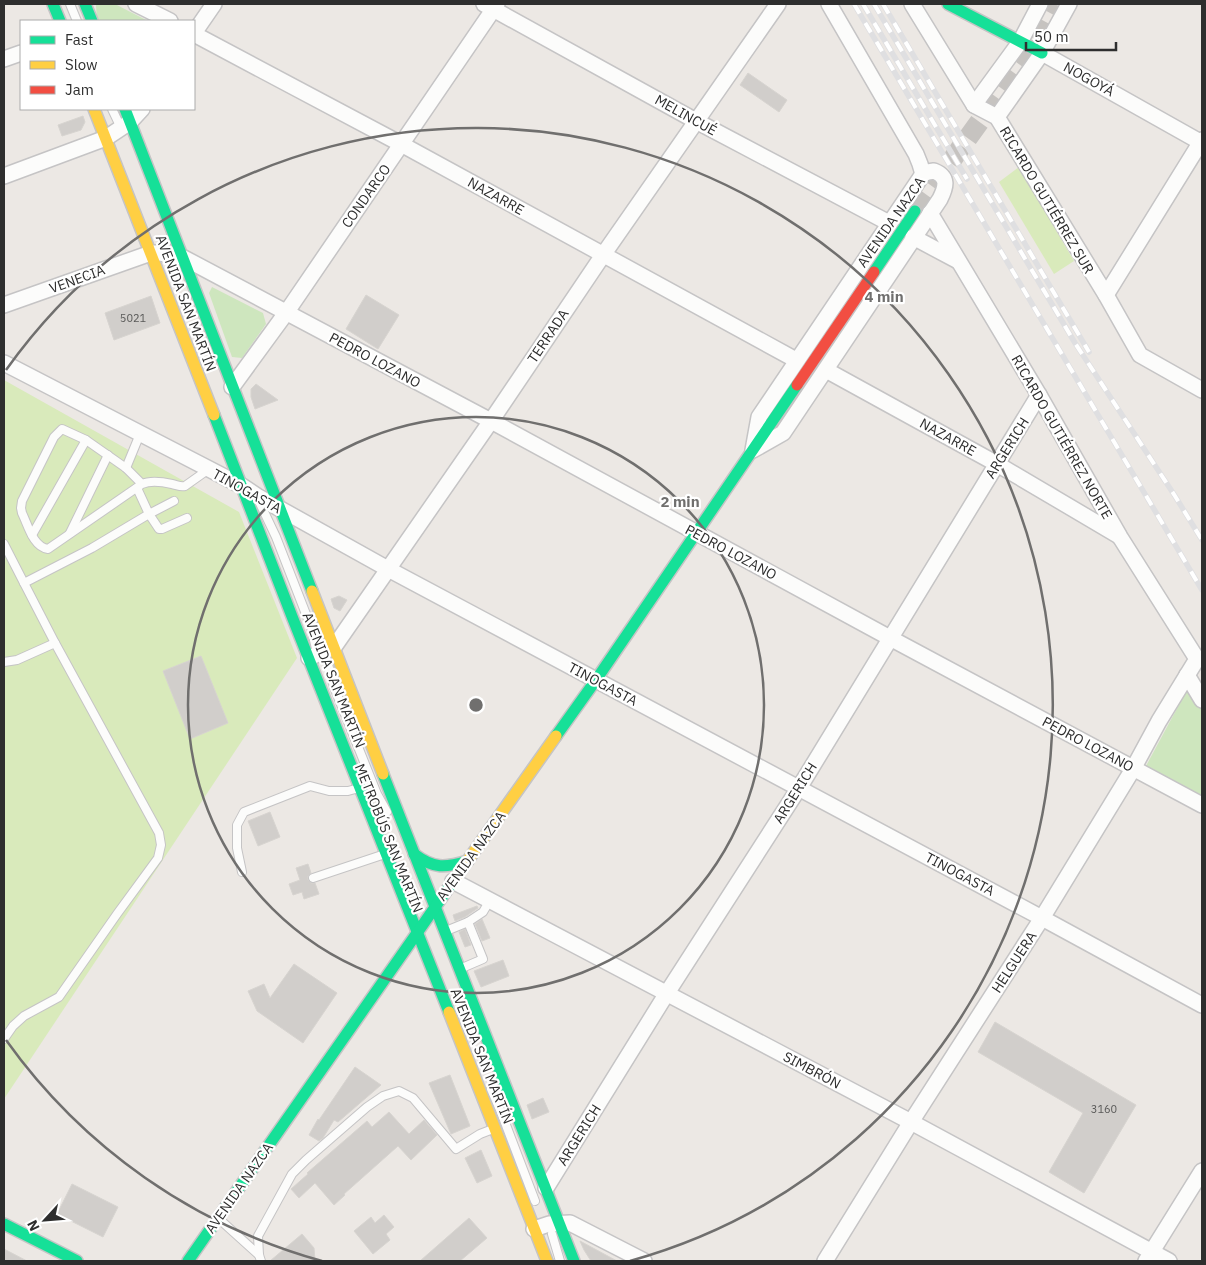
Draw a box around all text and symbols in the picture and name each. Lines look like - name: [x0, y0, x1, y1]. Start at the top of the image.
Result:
- legend: [20, 20, 195, 110]
- scale bar: [1026, 20, 1116, 52]
- text: 50 m: [1034, 27, 1069, 46]
- text: Fast: [65, 30, 93, 49]
- text: Slow: [65, 55, 98, 74]
- street label: NOGOYÁ: [1060, 57, 1118, 100]
- text: Jam: [65, 80, 94, 99]
- street label: MELINCUÉ: [652, 90, 721, 139]
- street label: RICARDO GUTIÉRREZ SUR: [996, 123, 1099, 277]
- street label: CONDARCO: [337, 161, 395, 231]
- street label: NAZARRE: [464, 173, 528, 219]
- street label: AVENIDA NAZCA: [853, 173, 929, 271]
- street label: AVENIDA SAN MARTÍN: [152, 232, 221, 374]
- street label: VENECIA: [47, 261, 107, 297]
- text: 4 min: [864, 287, 904, 306]
- street label: TERRADA: [523, 306, 573, 366]
- house number: 5021: [120, 311, 147, 325]
- street label: PEDRO LOZANO: [326, 328, 424, 392]
- street label: RICARDO GUTIÉRREZ NORTE: [1008, 351, 1117, 522]
- street label: NAZARRE: [916, 414, 980, 460]
- street label: ARGERICH: [981, 414, 1033, 482]
- street label: TINOGASTA: [209, 465, 285, 517]
- text: 2 min: [660, 492, 700, 511]
- street label: PEDRO LOZANO: [682, 520, 780, 584]
- street label: AVENIDA SAN MARTÍN: [299, 609, 370, 750]
- street label: TINOGASTA: [565, 658, 641, 710]
- centre of rings: [467, 696, 485, 714]
- street label: PEDRO LOZANO: [1039, 712, 1137, 776]
- street label: ARGERICH: [769, 759, 821, 827]
- street label: METROBÚS SAN MARTÍN: [351, 761, 428, 915]
- street label: AVENIDA NAZCA: [432, 808, 510, 904]
- street label: TINOGASTA: [922, 848, 998, 900]
- street label: HELGUERA: [987, 928, 1041, 996]
- street label: AVENIDA SAN MARTÍN: [447, 985, 518, 1126]
- street label: SIMBRÓN: [780, 1046, 844, 1093]
- street label: ARGERICH: [553, 1101, 605, 1169]
- house number: 3160: [1091, 1102, 1117, 1116]
- street label: AVENIDA NAZCA: [201, 1139, 277, 1237]
- north arrow: [20, 1195, 70, 1245]
- text: N: [23, 1217, 44, 1234]

